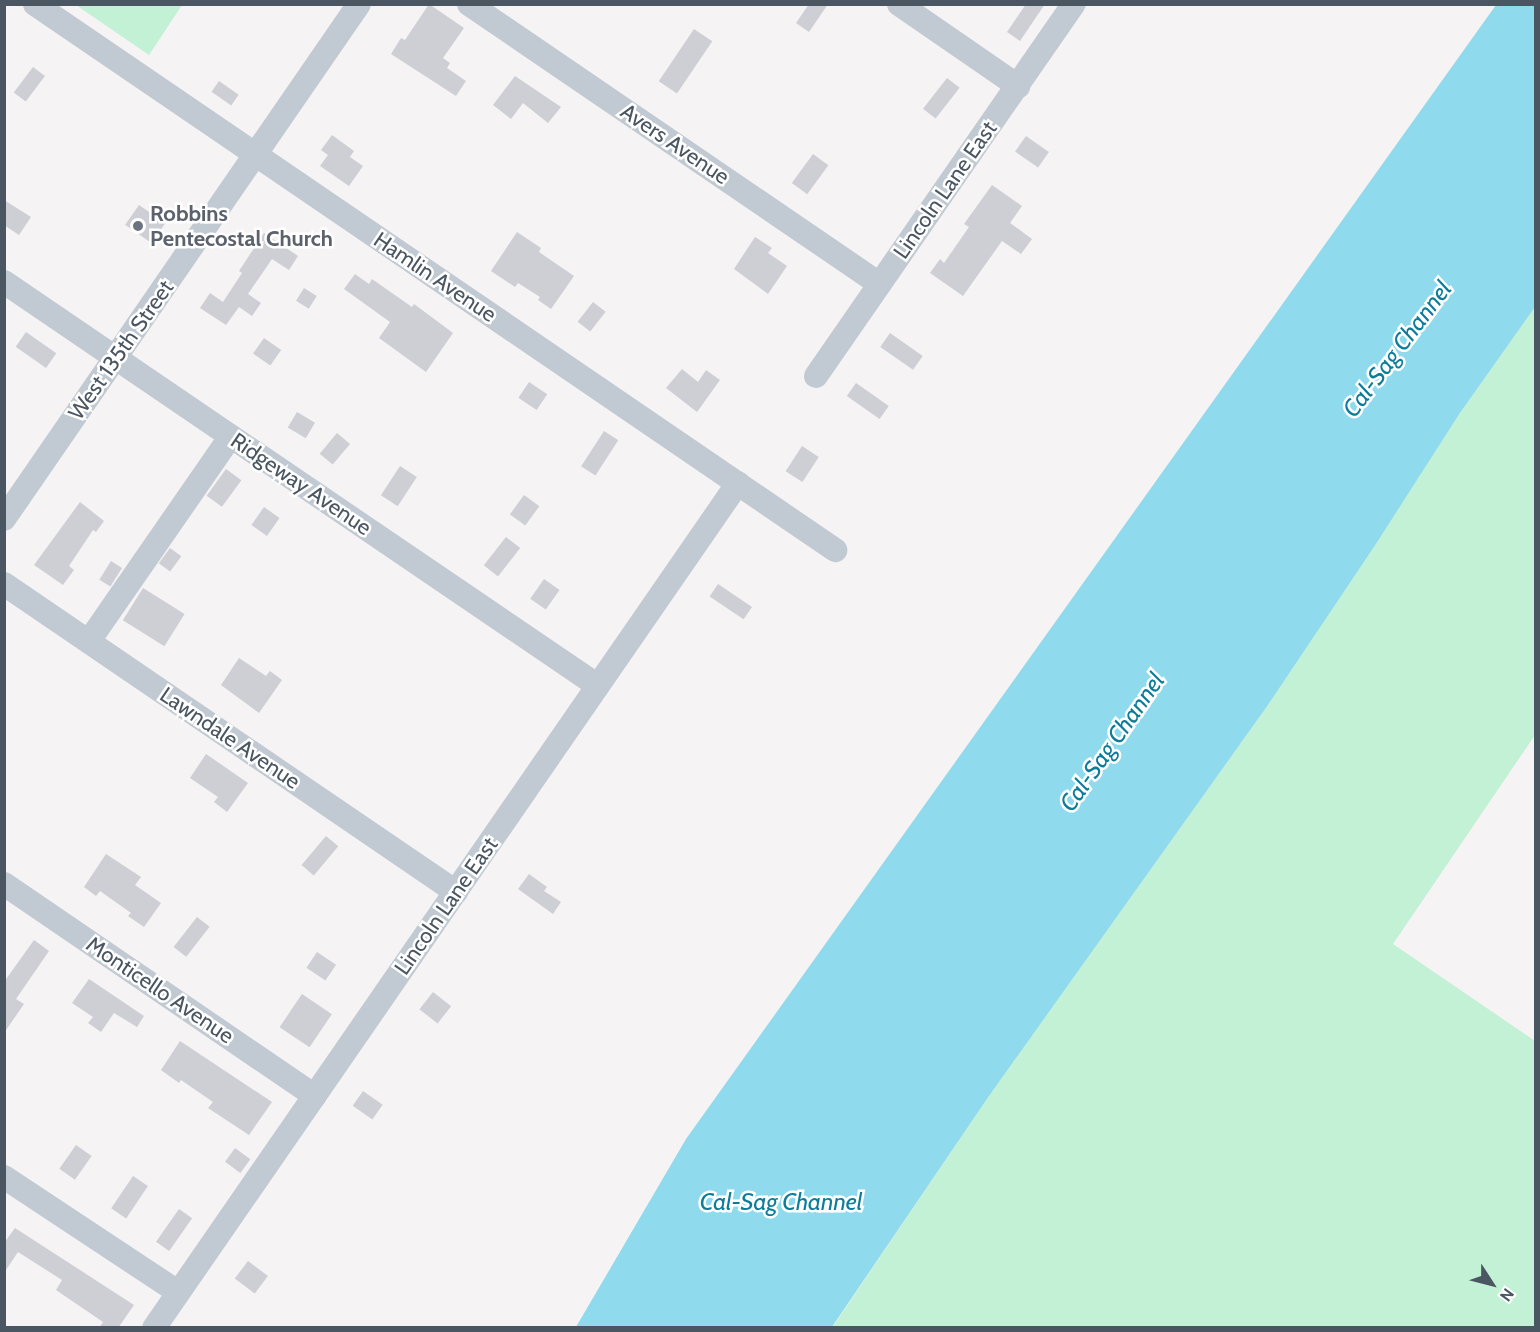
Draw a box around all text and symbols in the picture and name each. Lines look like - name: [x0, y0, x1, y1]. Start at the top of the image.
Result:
- street label: Avers Avenue: [616, 98, 734, 190]
- street label: Lincoln Lane East: [888, 116, 1002, 264]
- place label: Robbins Pentecostal Church: [150, 200, 333, 252]
- marker: Robbins Pentecostal Church: [131, 219, 145, 233]
- street label: Hamlin Avenue: [369, 226, 501, 328]
- street label: West 135th Street: [63, 275, 179, 425]
- water label: Cal-Sag Channel: [1337, 275, 1457, 423]
- street label: Ridgeway Avenue: [226, 427, 376, 541]
- water label: Cal-Sag Channel: [1054, 667, 1170, 817]
- street label: Lawndale Avenue: [155, 681, 305, 795]
- street label: Lincoln Lane East: [389, 832, 503, 980]
- street label: Monticello Avenue: [81, 931, 239, 1049]
- water label: Cal-Sag Channel: [700, 1188, 862, 1216]
- north arrow: [1462, 1254, 1522, 1314]
- text: N: [1496, 1285, 1518, 1305]

